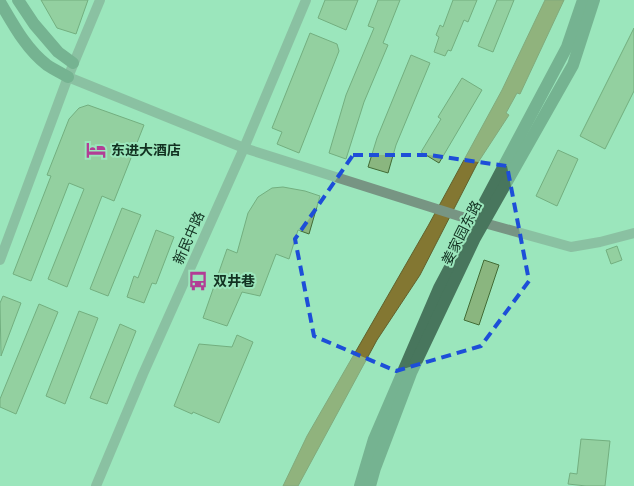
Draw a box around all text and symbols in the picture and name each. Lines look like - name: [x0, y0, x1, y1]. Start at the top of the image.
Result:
- hotel icon: 东进大酒店: [85, 139, 107, 161]
- place label: 东进大酒店: [111, 142, 181, 159]
- street label: 姜家园东路: [439, 198, 485, 268]
- street label: 新民中路: [170, 209, 208, 267]
- bus stop icon: 双井巷: [187, 270, 209, 292]
- place label: 双井巷: [213, 273, 255, 290]

